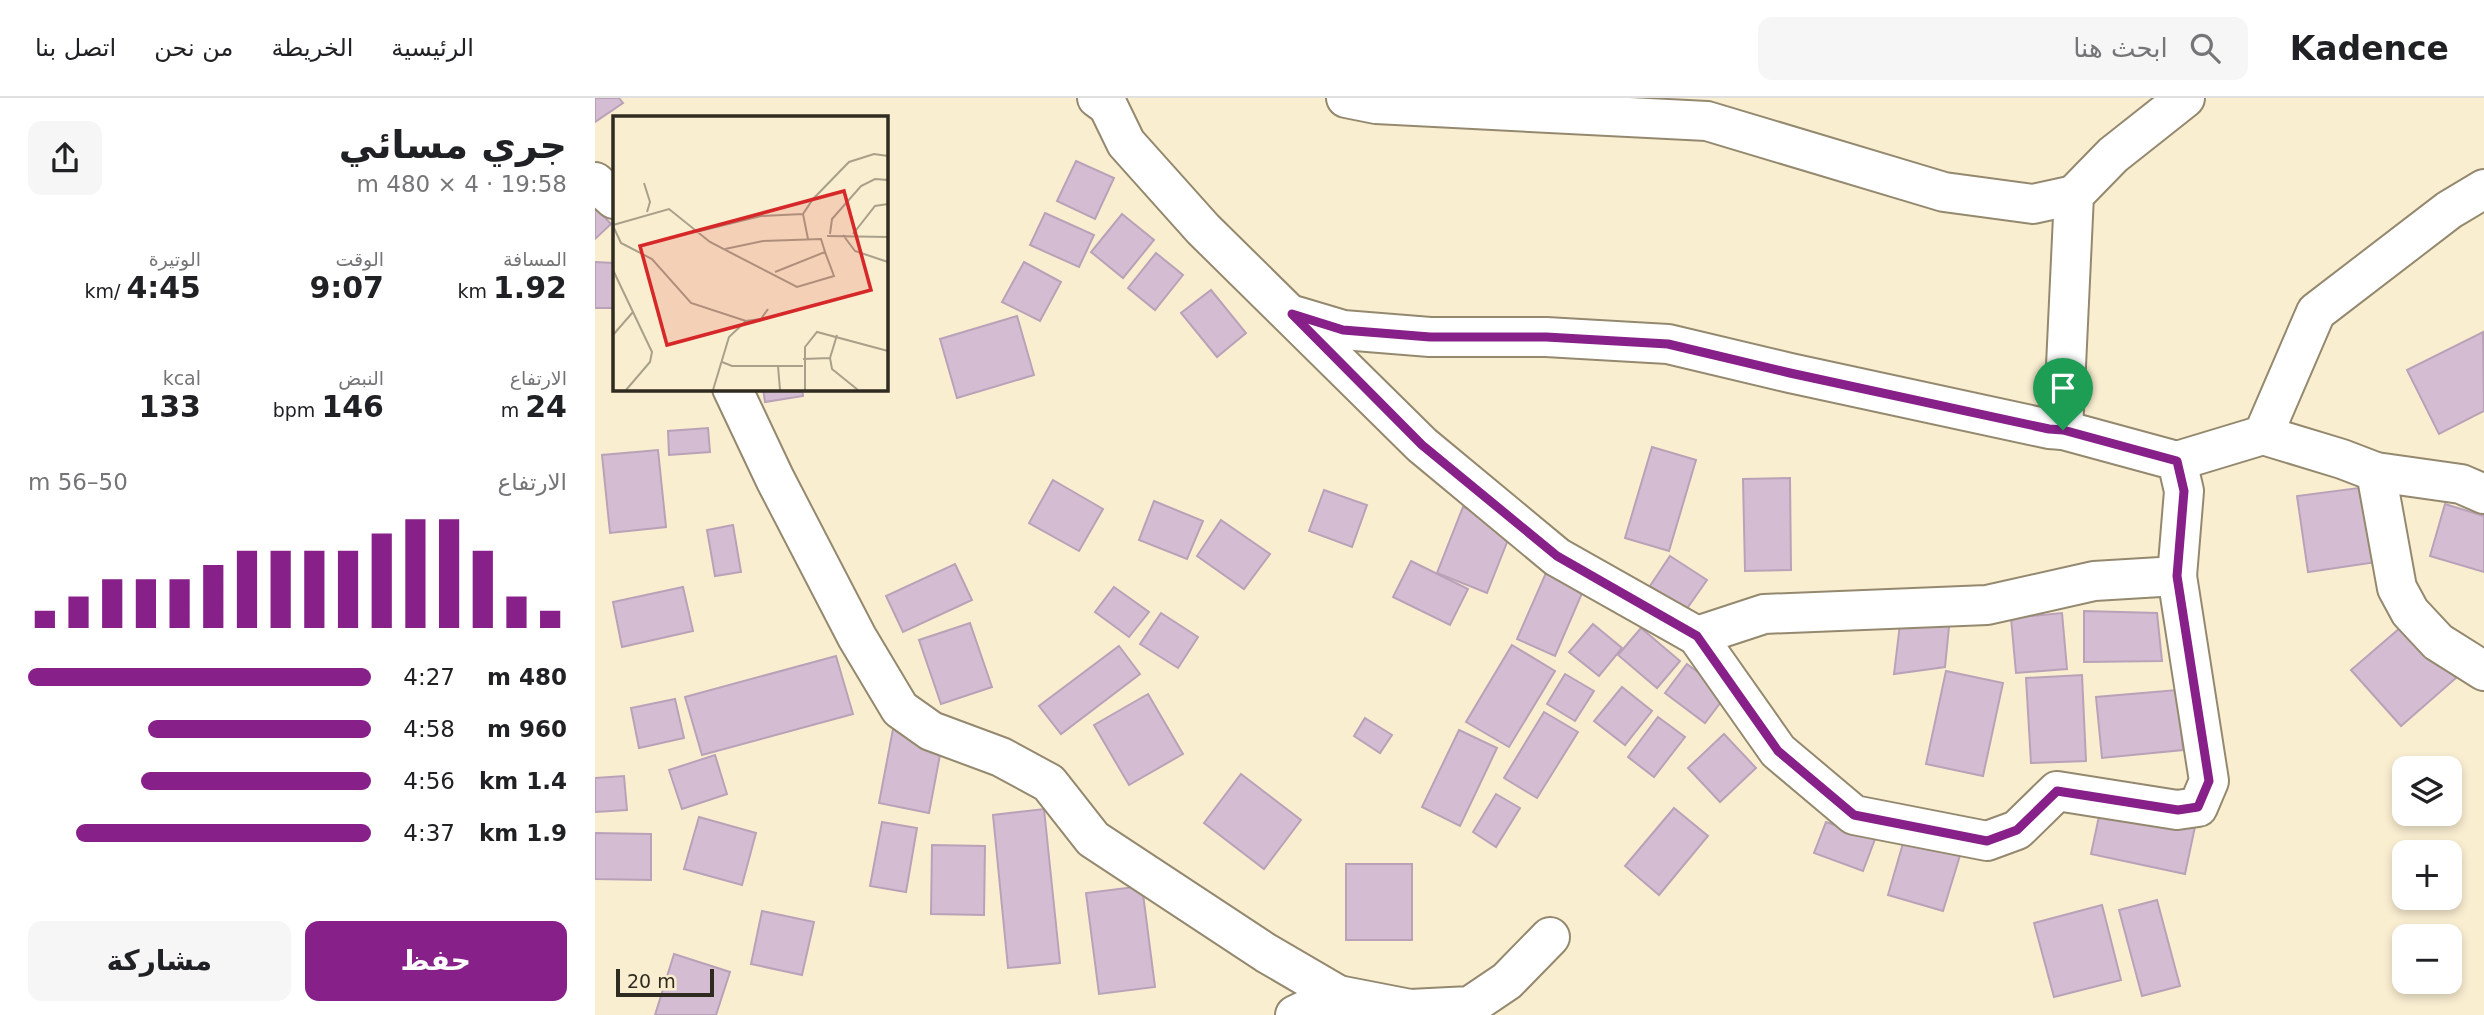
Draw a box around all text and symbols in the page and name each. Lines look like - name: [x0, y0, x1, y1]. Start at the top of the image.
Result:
- search box: [1758, 17, 2248, 80]
- icon: search: [2186, 29, 2224, 67]
- text: Kadence: [2290, 29, 2449, 68]
- text: ابحث هنا: [2073, 33, 2168, 63]
- text: اتصل بنا: [35, 34, 116, 62]
- text: من نحن: [154, 34, 233, 62]
- text: الخريطة: [271, 34, 353, 62]
- text: الرئيسية: [391, 34, 474, 62]
- inset map: [613, 116, 887, 390]
- button: share: [28, 121, 102, 195]
- text: جري مسائي: [339, 123, 567, 167]
- text: 19:58 · 4 × 480 m: [357, 171, 567, 197]
- text: الوتيرة: [149, 248, 201, 270]
- text: الوقت: [335, 248, 384, 270]
- text: المسافة: [503, 248, 567, 270]
- text: 4:45: [126, 270, 201, 305]
- text: 9:07: [309, 270, 384, 305]
- text: 1.92: [493, 270, 567, 305]
- text: /km: [84, 280, 126, 302]
- text: km: [457, 280, 493, 302]
- pin: [2033, 358, 2093, 430]
- text: kcal: [163, 367, 201, 389]
- text: النبض: [338, 367, 384, 389]
- text: الارتفاع: [510, 367, 567, 389]
- icon: arrive: [2044, 369, 2082, 407]
- text: 133: [138, 389, 201, 424]
- text: 146: [321, 389, 384, 424]
- text: 24: [525, 389, 567, 424]
- text: bpm: [273, 399, 321, 421]
- text: m: [501, 399, 525, 421]
- text: 50–56 m: [28, 469, 128, 495]
- text: الارتفاع: [498, 469, 567, 495]
- text: 4:27: [403, 664, 455, 690]
- text: 480 m: [487, 664, 567, 690]
- text: 4:58: [403, 716, 455, 742]
- text: 960 m: [487, 716, 567, 742]
- map controls: [2392, 756, 2462, 994]
- button: layers: [2392, 756, 2462, 826]
- text: 4:56: [403, 768, 455, 794]
- text: 1.4 km: [479, 768, 567, 794]
- text: 4:37: [403, 820, 455, 846]
- text: 1.9 km: [479, 820, 567, 846]
- button: +: [2392, 840, 2462, 910]
- button: مشاركة: [28, 921, 291, 1001]
- button: حفظ: [305, 921, 567, 1001]
- button: −: [2392, 924, 2462, 994]
- scale bar: [616, 966, 714, 998]
- text: 20 m: [627, 970, 676, 992]

